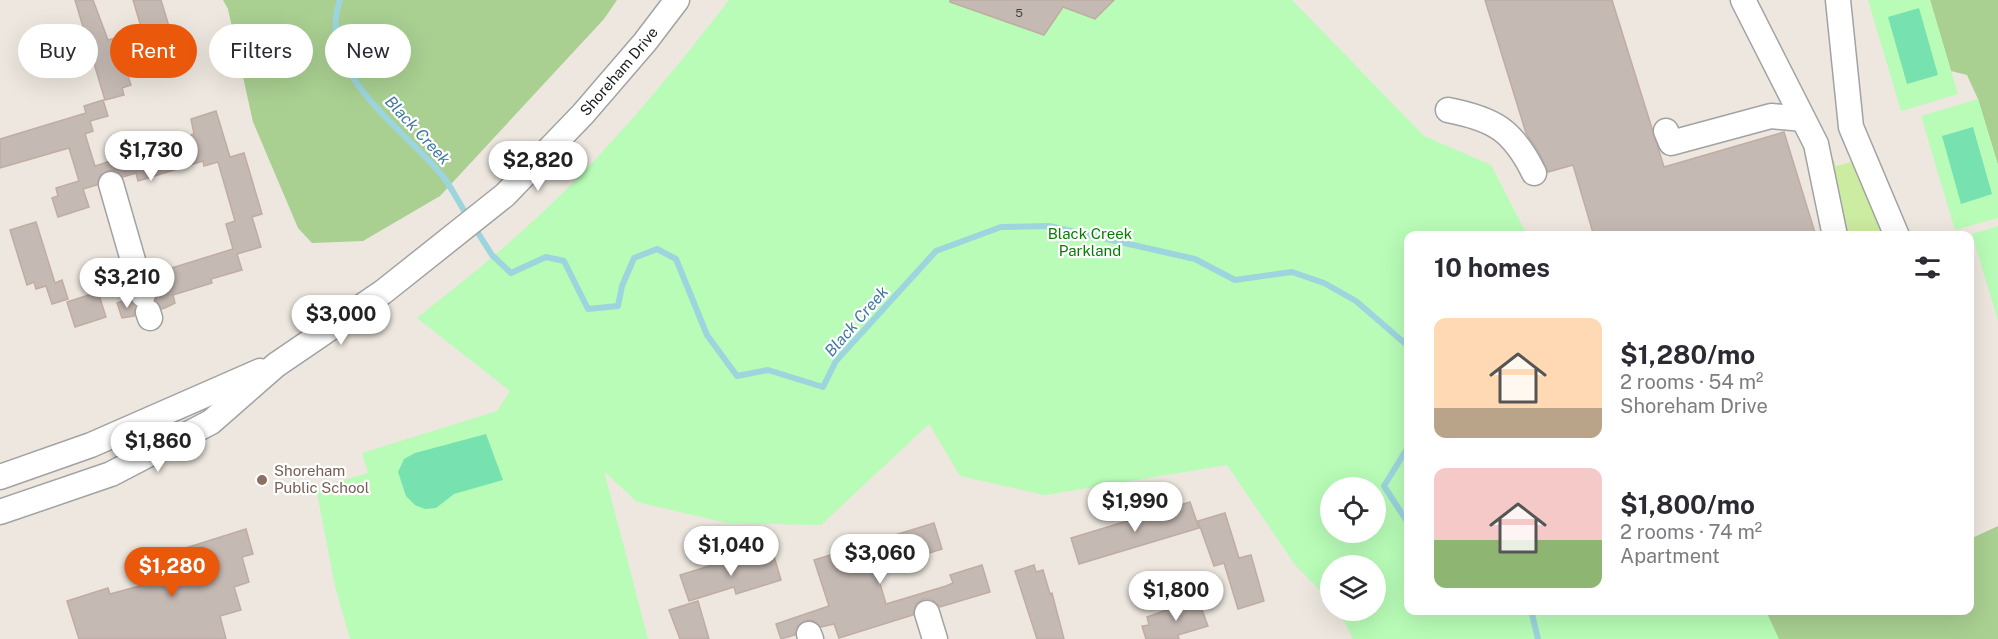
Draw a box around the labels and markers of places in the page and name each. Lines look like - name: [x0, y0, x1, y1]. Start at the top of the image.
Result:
- pin: $1,730: [102, 131, 200, 182]
- pin: $2,820: [489, 141, 587, 192]
- pin: $3,210: [78, 258, 176, 309]
- pin: $3,000: [292, 295, 390, 346]
- pin: $1,860: [109, 422, 207, 473]
- place label: Shoreham Public School: [274, 462, 369, 496]
- marker: Shoreham Public School: [255, 473, 269, 487]
- pin: $1,990: [1086, 482, 1184, 533]
- pin: $1,040: [682, 526, 780, 577]
- pin: $3,060: [831, 534, 929, 585]
- pin: $1,280: [123, 547, 221, 598]
- pin: $1,800: [1127, 571, 1225, 622]

